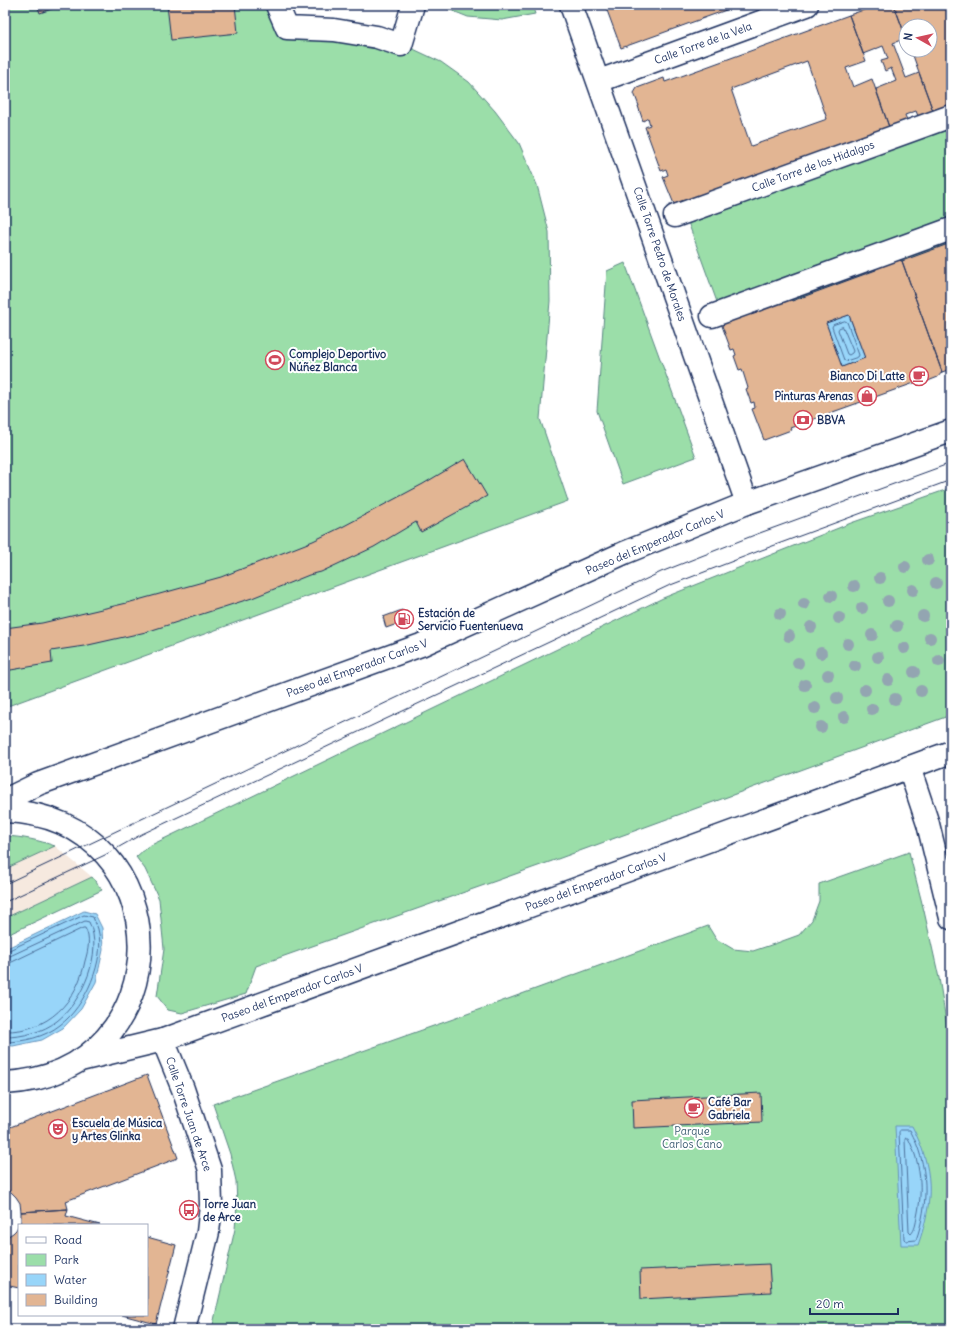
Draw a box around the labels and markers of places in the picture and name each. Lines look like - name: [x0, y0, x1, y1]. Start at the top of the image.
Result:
- place label: Complejo Deportivo Núñez Blanca: [289, 347, 386, 374]
- sports icon: Complejo Deportivo Núñez Blanca: [264, 349, 286, 371]
- cafe icon: Bianco Di Latte: [908, 365, 930, 387]
- place label: Bianco Di Latte: [830, 369, 905, 383]
- shop icon: Pinturas Arenas: [856, 385, 878, 407]
- place label: Pinturas Arenas: [774, 389, 853, 403]
- bank icon: BBVA: [792, 409, 814, 431]
- place label: BBVA: [817, 413, 845, 427]
- place label: Estación de Servicio Fuentenueva: [418, 606, 524, 633]
- fuel station icon: Estación de Servicio Fuentenueva: [393, 608, 415, 630]
- place label: Café Bar Gabriela: [708, 1095, 752, 1122]
- cafe icon: Café Bar Gabriela: [683, 1097, 705, 1119]
- place label: Escuela de Música y Artes Glinka: [72, 1116, 163, 1144]
- theatre icon: Escuela de Música y Artes Glinka: [47, 1118, 69, 1140]
- place label: Torre Juan de Arce: [203, 1197, 257, 1224]
- bus stop icon: Torre Juan de Arce: [178, 1199, 200, 1221]

